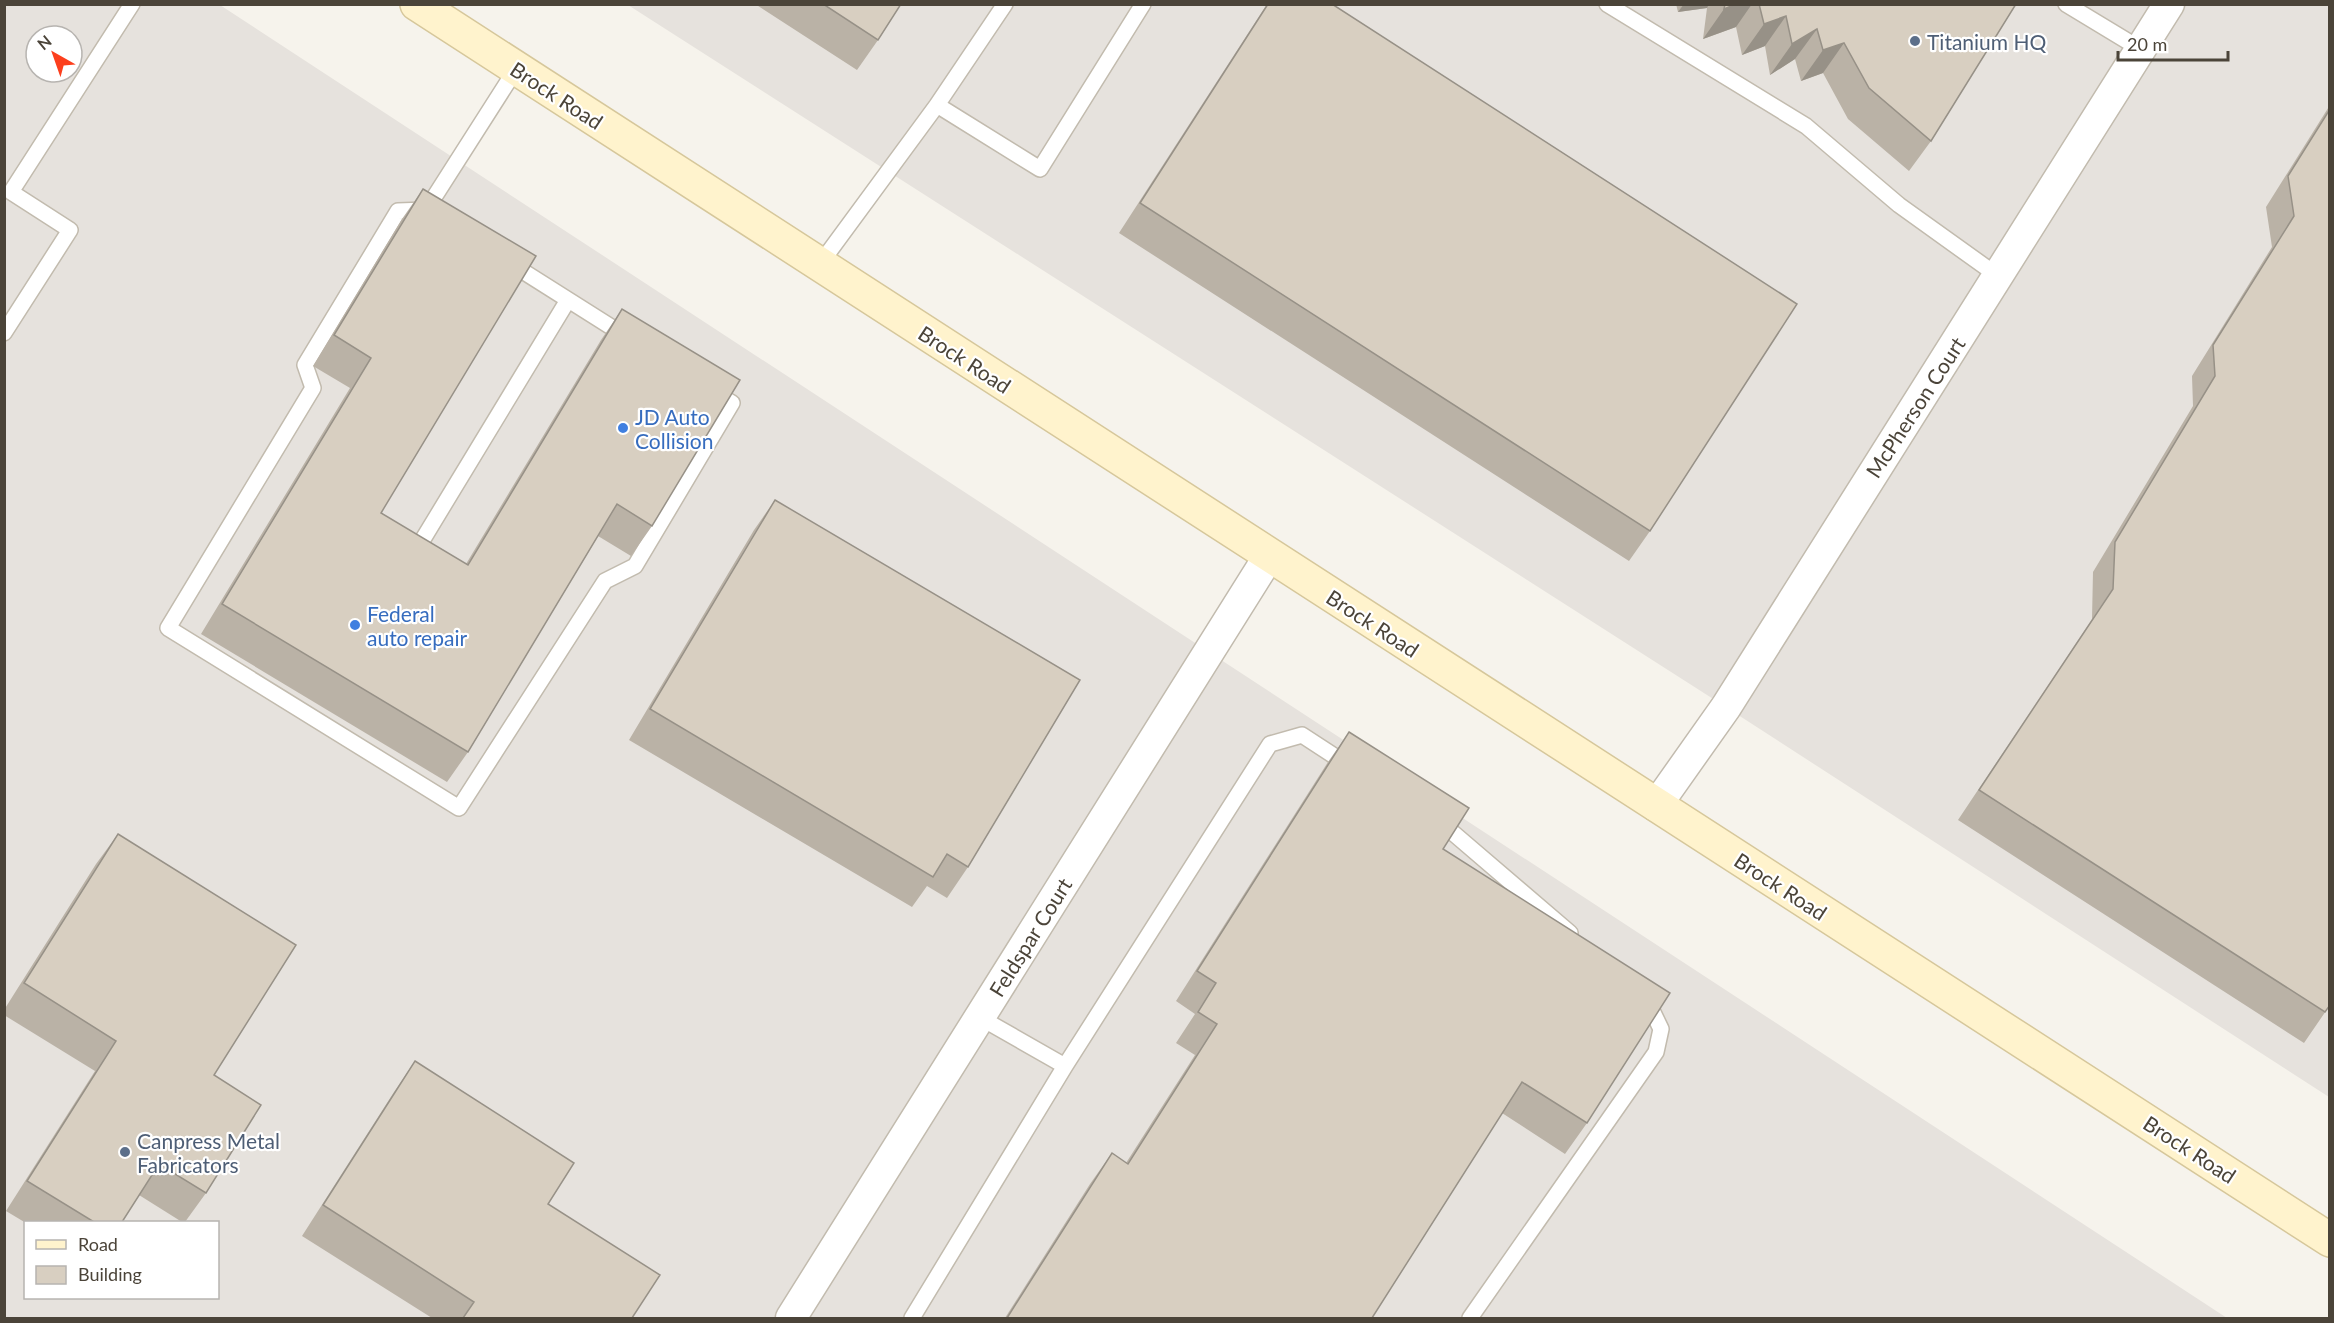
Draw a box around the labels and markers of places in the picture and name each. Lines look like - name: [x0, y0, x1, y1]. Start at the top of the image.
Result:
- place label: Titanium HQ: [1927, 29, 2046, 54]
- marker: Titanium HQ: [1908, 34, 1922, 48]
- place label: JD Auto Collision: [635, 404, 713, 453]
- marker: JD Auto Collision: [616, 421, 630, 435]
- place label: Federal auto repair: [367, 601, 467, 650]
- marker: Federal auto repair: [348, 618, 362, 632]
- place label: Canpress Metal Fabricators: [137, 1128, 280, 1177]
- marker: Canpress Metal Fabricators: [118, 1145, 132, 1159]

